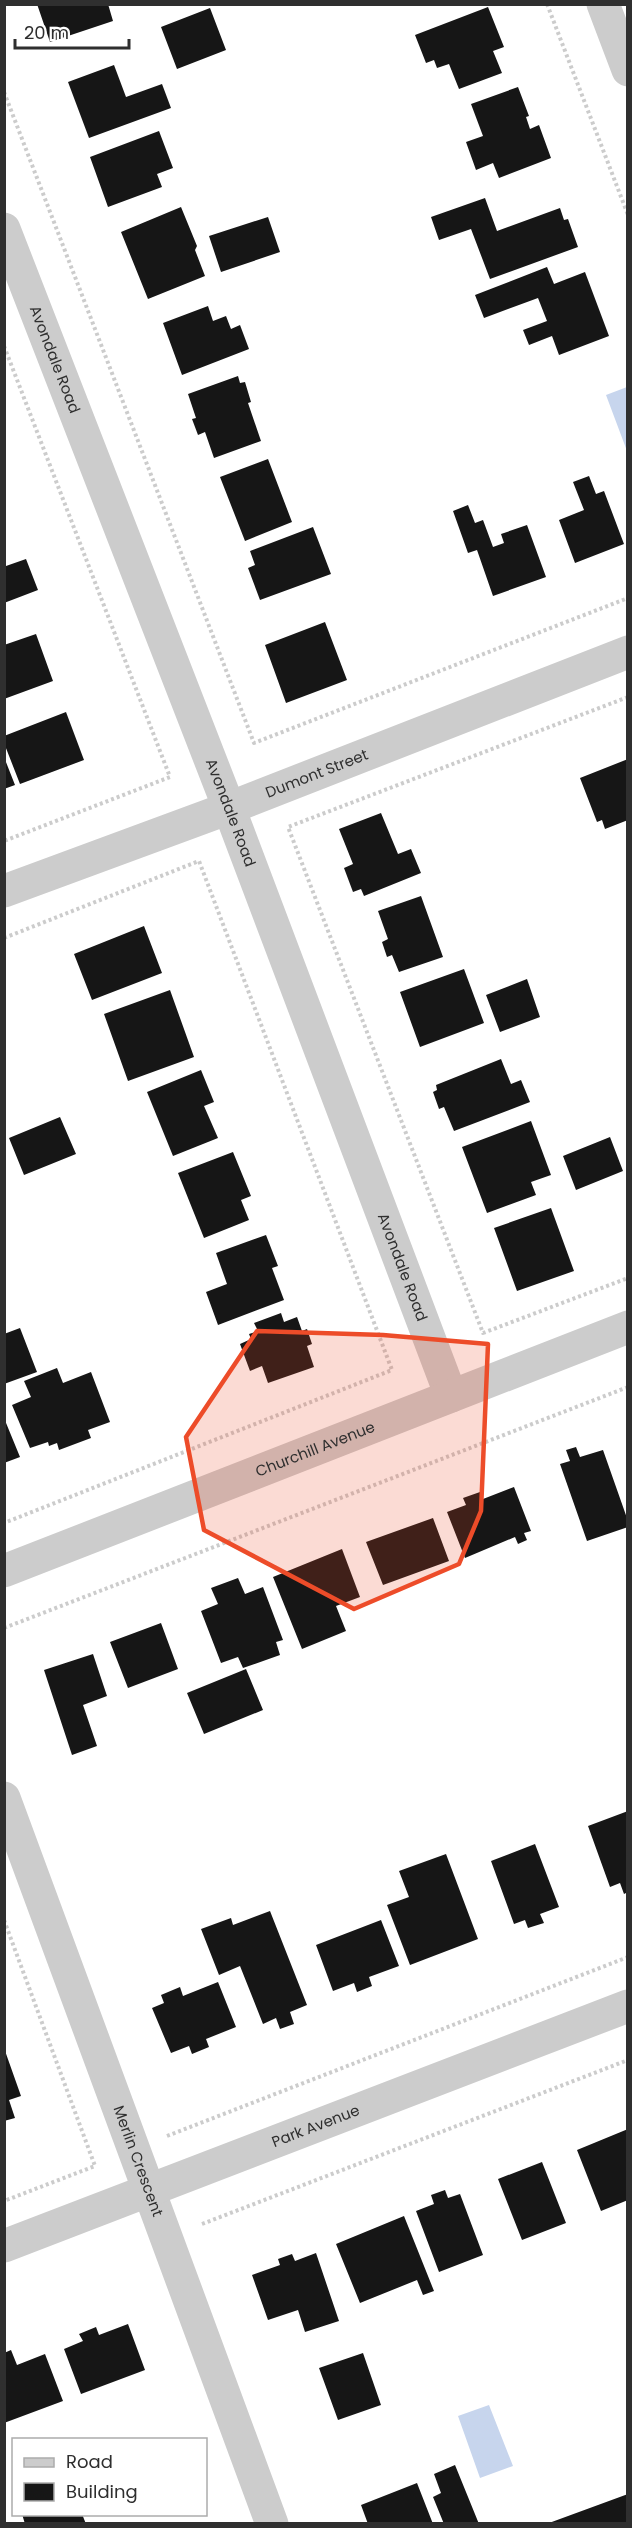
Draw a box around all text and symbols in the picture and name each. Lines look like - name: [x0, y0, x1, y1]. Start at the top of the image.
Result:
- scale bar: [15, 12, 129, 50]
- text: 20 m: [24, 20, 69, 45]
- street label: Avondale Road: [25, 302, 86, 416]
- street label: Dumont Street: [262, 744, 371, 803]
- street label: Avondale Road: [201, 755, 261, 869]
- street label: Avondale Road: [373, 1210, 433, 1324]
- street label: Churchill Avenue: [252, 1416, 378, 1482]
- street label: Park Avenue: [269, 2099, 363, 2152]
- street label: Merlin Crescent: [108, 2102, 169, 2219]
- legend: [12, 2438, 207, 2516]
- text: Road: [66, 2449, 113, 2474]
- text: Building: [66, 2479, 138, 2504]

